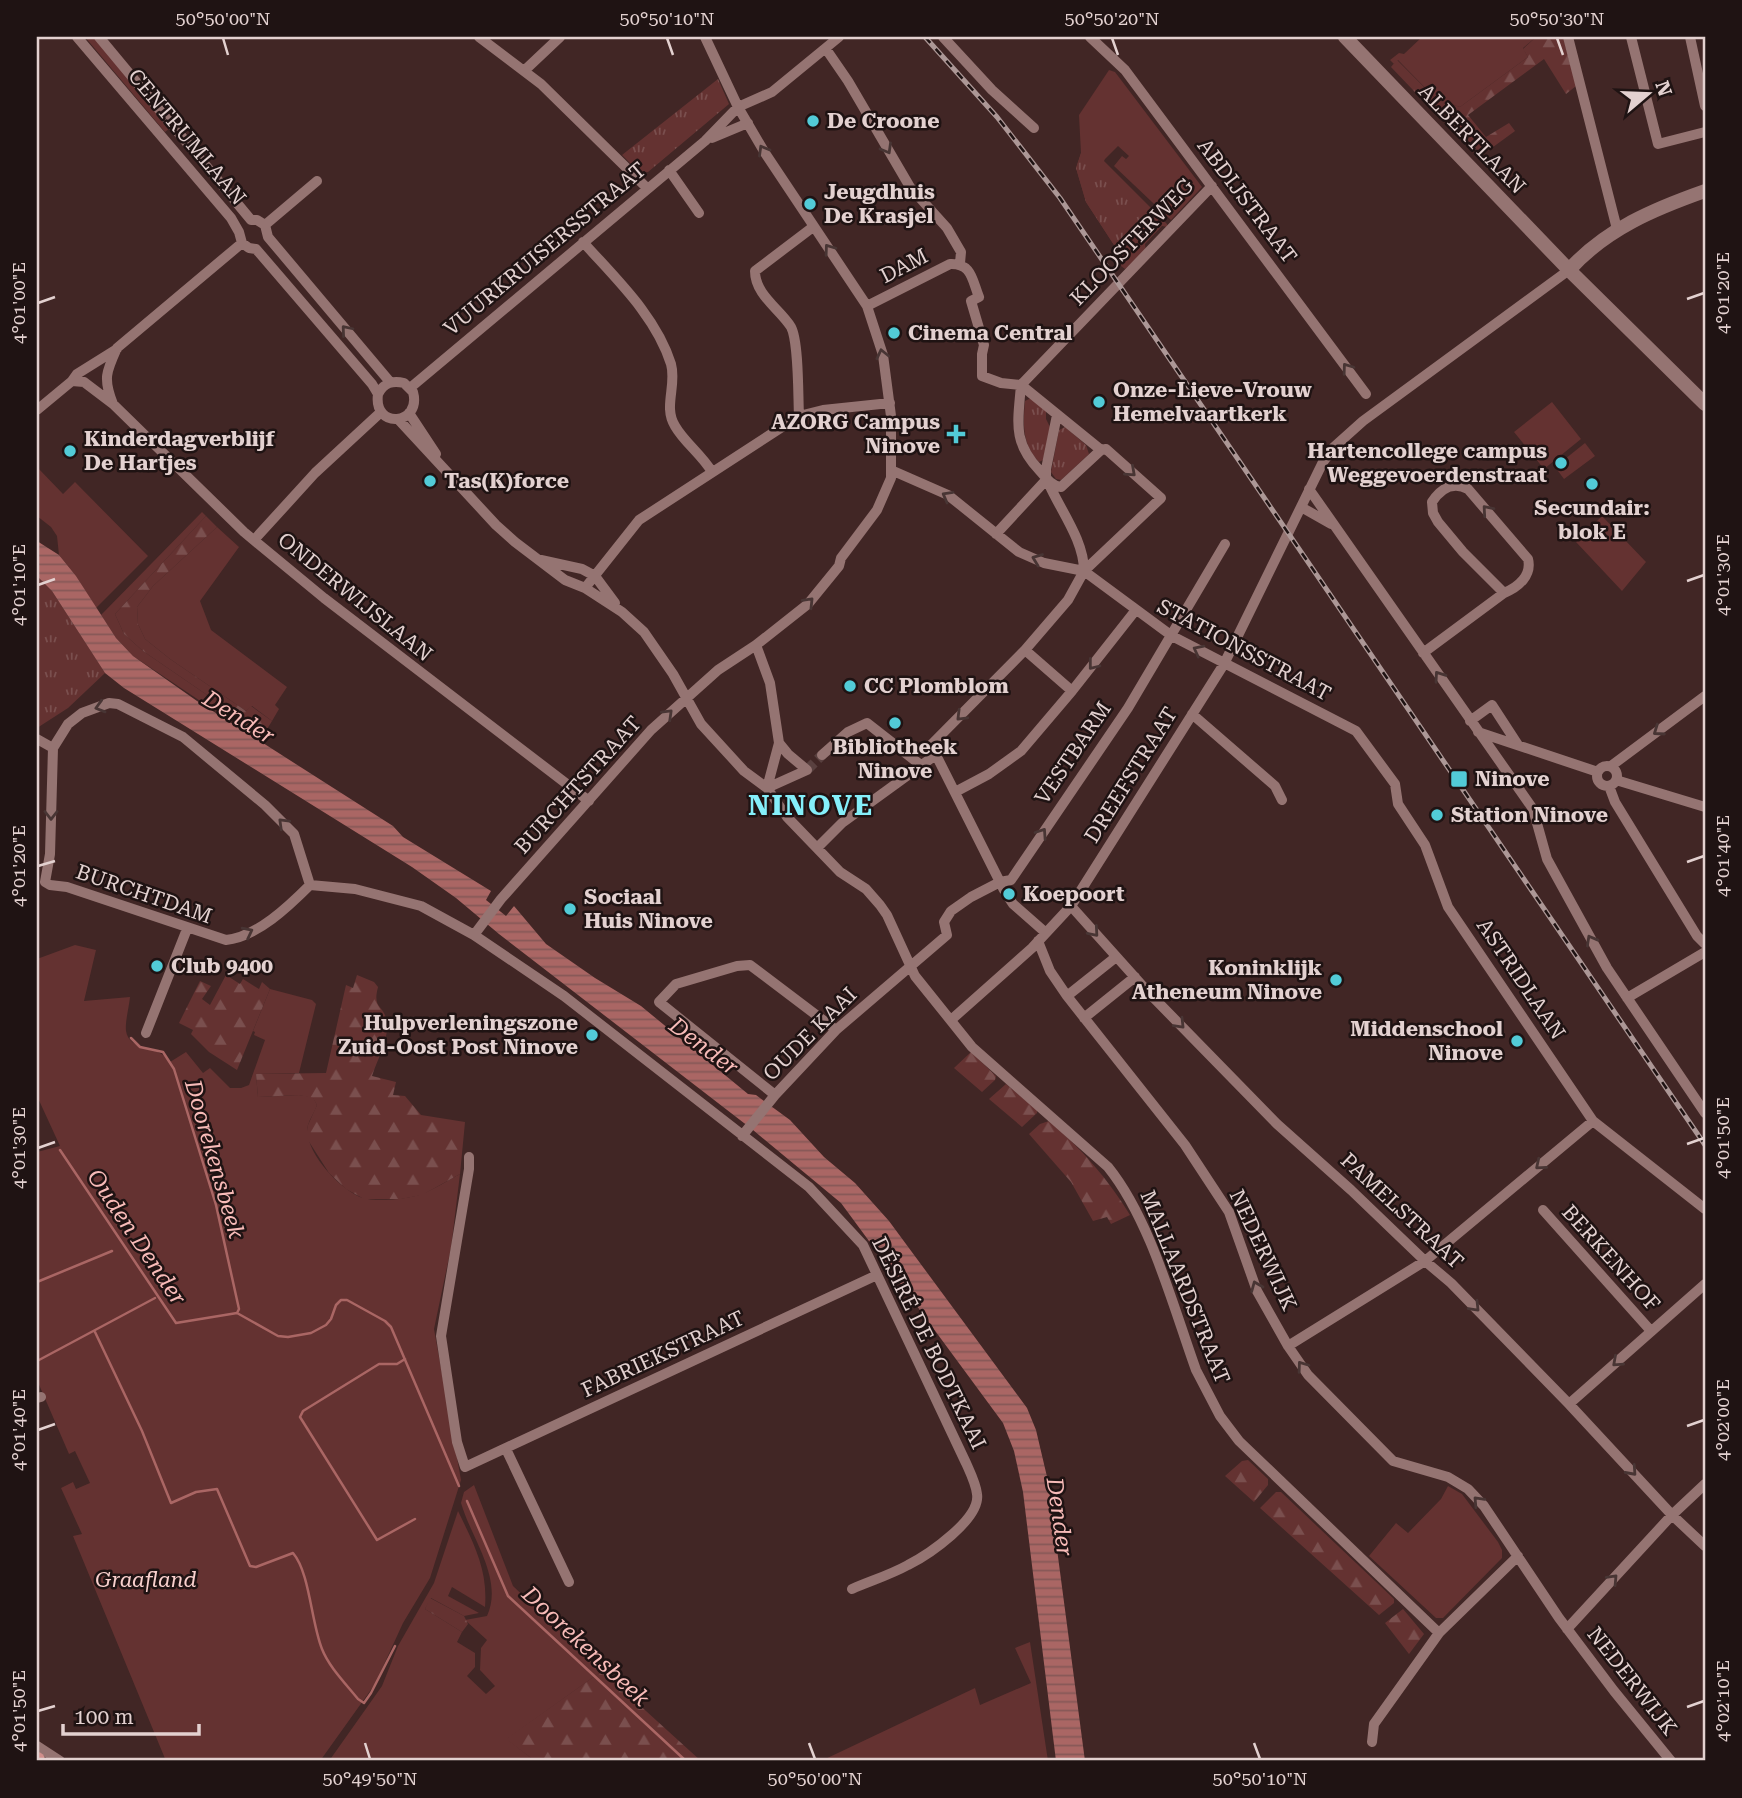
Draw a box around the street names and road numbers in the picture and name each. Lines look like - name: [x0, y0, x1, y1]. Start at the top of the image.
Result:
- street label: CENTRUMLAAN: [123, 64, 251, 210]
- street label: ALBERTLAAN: [1414, 79, 1531, 199]
- street label: ABDIJSTRAAT: [1192, 134, 1302, 268]
- street label: VUURKRUISERSSTRAAT: [439, 157, 651, 341]
- street label: KLOOSTERWEG: [1065, 174, 1199, 310]
- street label: DAM: [876, 244, 932, 288]
- street label: ONDERWIJSLAAN: [273, 527, 437, 667]
- street label: STATIONSSTRAAT: [1153, 594, 1335, 706]
- street label: VESTBARM: [1030, 697, 1116, 809]
- street label: DREEFSTRAAT: [1080, 703, 1182, 847]
- street label: BURCHTSTRAAT: [510, 711, 646, 859]
- street label: BURCHTDAM: [73, 859, 215, 929]
- street label: ASTRIDLAAN: [1472, 914, 1570, 1044]
- street label: OUDE KAAI: [758, 982, 862, 1086]
- street label: PAMELSTRAAT: [1336, 1148, 1468, 1274]
- street label: NEDERWIJK: [1225, 1186, 1301, 1314]
- street label: MALLAARDSTRAAT: [1135, 1187, 1235, 1387]
- street label: BERKENHOF: [1557, 1200, 1665, 1316]
- street label: DÉSIRÉ DE BODTKAAI: [867, 1233, 992, 1453]
- street label: FABRIEKSTRAAT: [578, 1306, 748, 1402]
- street label: NEDERWIJK: [1582, 1622, 1682, 1740]

